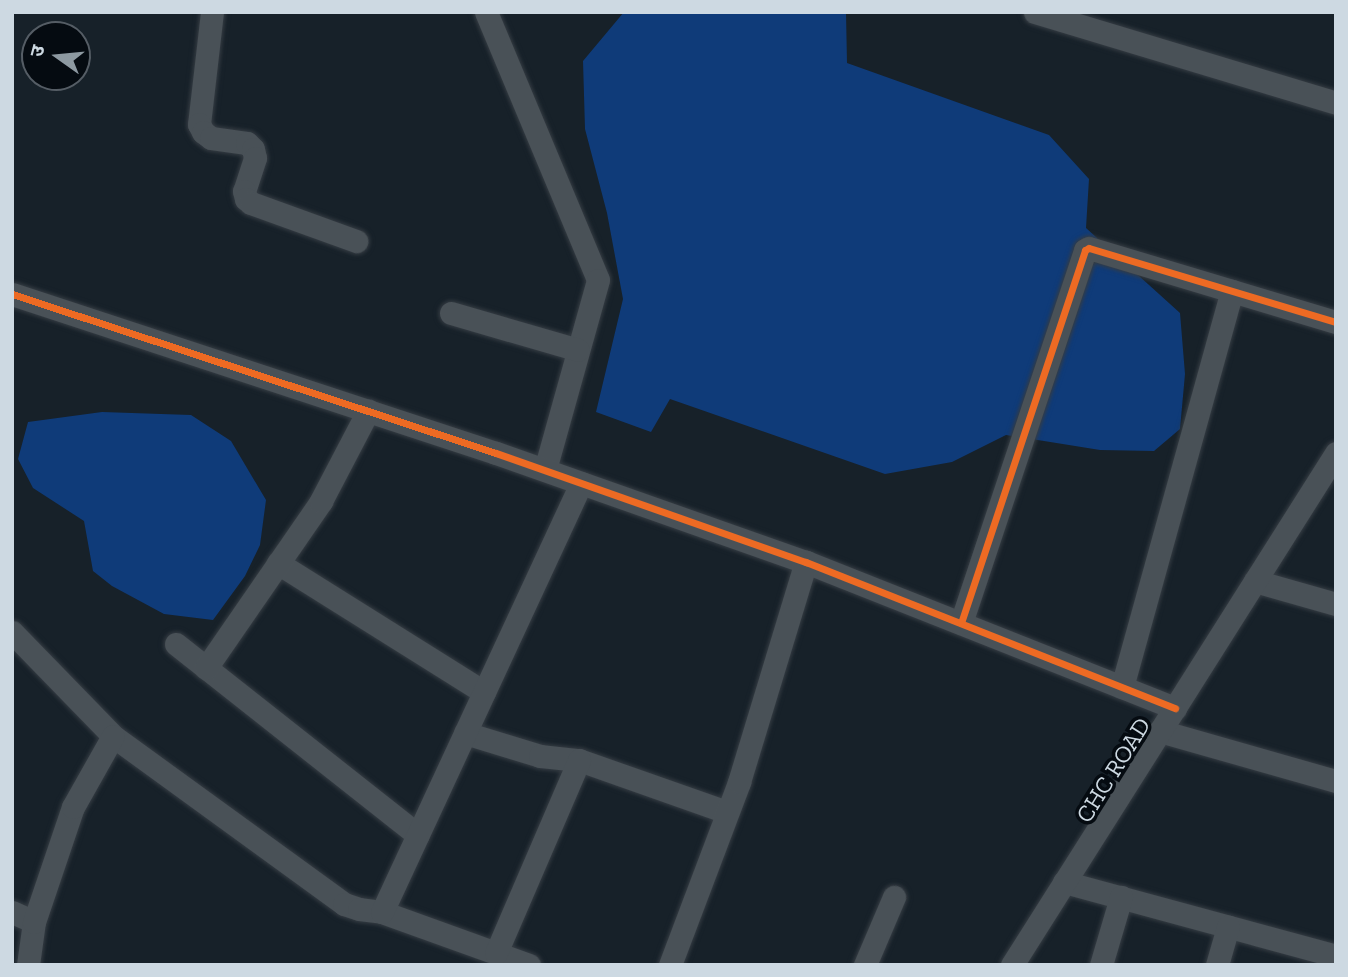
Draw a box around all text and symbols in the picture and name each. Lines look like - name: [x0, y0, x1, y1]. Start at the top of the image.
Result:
- north arrow: [21, 21, 91, 91]
- text: उ: [25, 43, 50, 59]
- street label: CHC ROAD: [1069, 712, 1157, 828]

